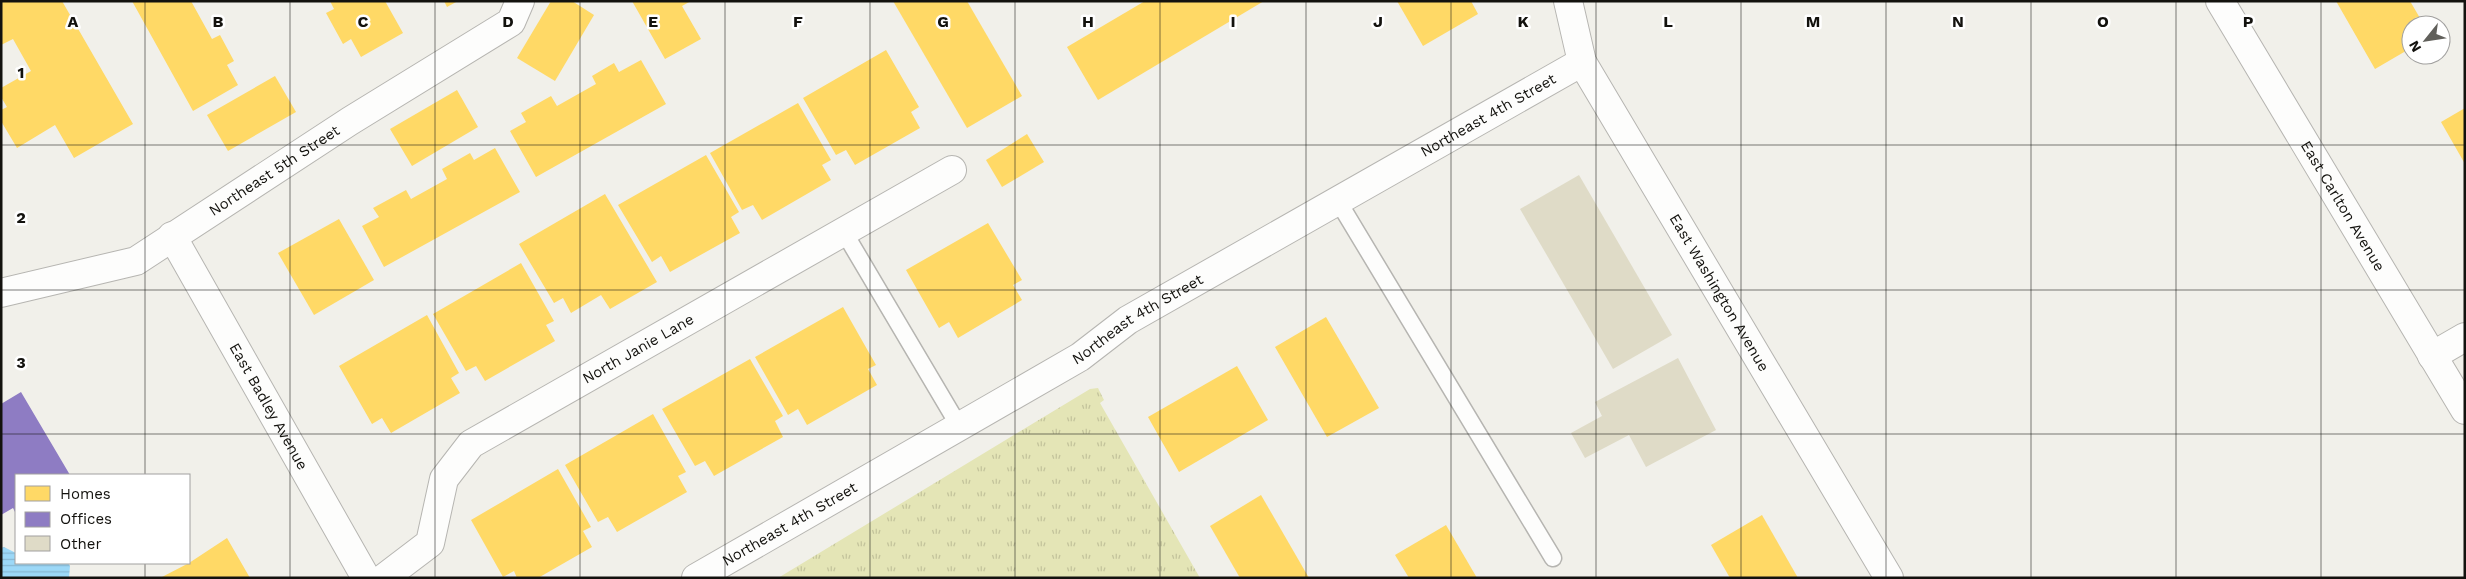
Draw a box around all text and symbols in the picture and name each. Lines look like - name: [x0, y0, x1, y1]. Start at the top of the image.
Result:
- text: A: [68, 12, 79, 31]
- text: B: [213, 12, 224, 31]
- text: C: [358, 12, 369, 31]
- text: D: [502, 12, 514, 31]
- text: E: [648, 12, 658, 31]
- text: F: [793, 12, 803, 31]
- text: G: [937, 12, 949, 31]
- text: H: [1082, 12, 1094, 31]
- text: I: [1230, 12, 1236, 31]
- text: J: [1373, 12, 1383, 31]
- text: K: [1517, 12, 1529, 31]
- text: L: [1663, 12, 1673, 31]
- text: M: [1806, 12, 1820, 31]
- text: N: [1952, 12, 1964, 31]
- text: O: [2097, 12, 2109, 31]
- text: P: [2243, 12, 2254, 31]
- north arrow: [2401, 15, 2451, 65]
- text: N: [2405, 38, 2424, 55]
- text: 1: [18, 63, 24, 82]
- street label: Northeast 4th Street: [1417, 69, 1560, 161]
- street label: Northeast 5th Street: [206, 121, 344, 220]
- street label: East Carlton Avenue: [2297, 138, 2389, 274]
- text: 2: [16, 208, 26, 227]
- street label: East Washington Avenue: [1665, 211, 1773, 375]
- street label: Northeast 4th Street: [1069, 270, 1207, 369]
- street label: North Janie Lane: [579, 310, 697, 388]
- street label: East Badley Avenue: [226, 340, 312, 473]
- text: 3: [16, 353, 26, 372]
- legend: [15, 474, 190, 564]
- street label: Northeast 4th Street: [719, 478, 861, 570]
- text: Homes: [60, 485, 111, 503]
- text: Offices: [60, 510, 112, 528]
- text: Other: [60, 535, 102, 553]

